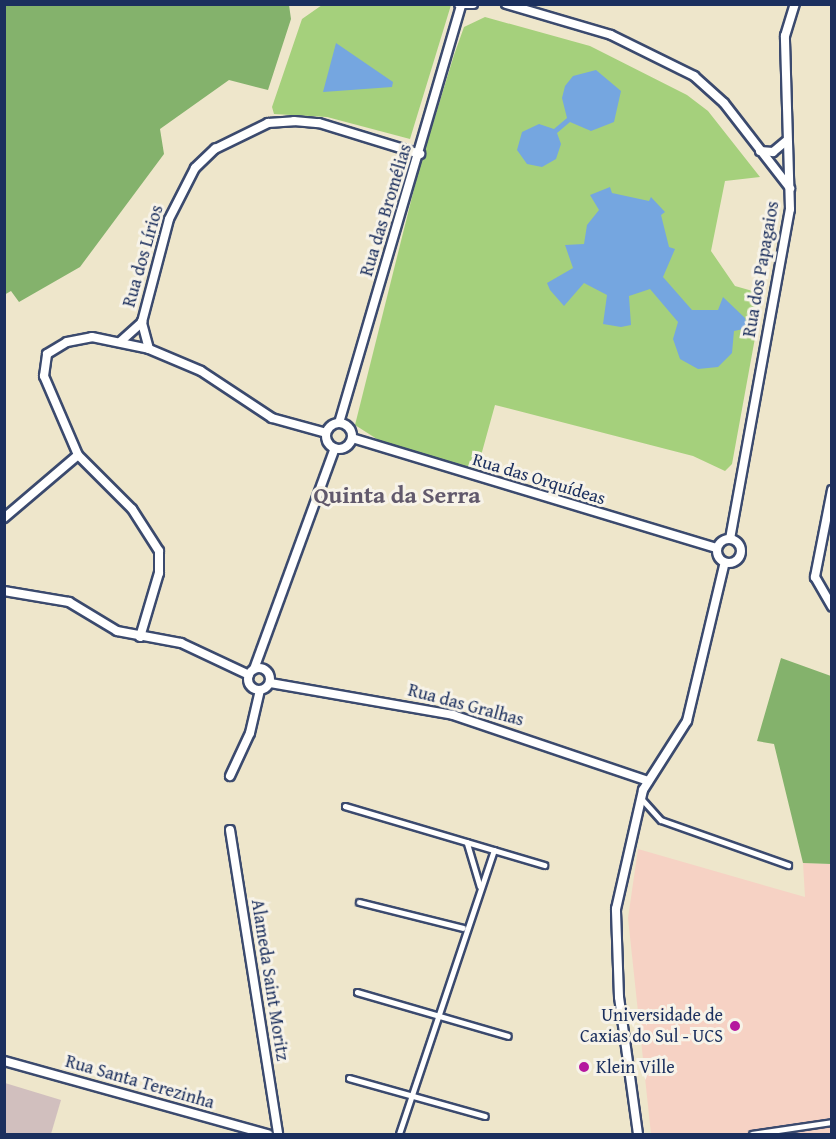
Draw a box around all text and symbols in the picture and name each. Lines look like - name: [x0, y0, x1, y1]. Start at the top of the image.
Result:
- street label: Rua das Bromélias: [356, 141, 416, 279]
- street label: Rua dos Papagaios: [738, 199, 784, 339]
- street label: Rua dos Lírios: [118, 203, 168, 309]
- street label: Rua das Orquídeas: [470, 449, 608, 509]
- district label: Quinta da Serra: [313, 481, 481, 509]
- street label: Rua das Gralhas: [406, 679, 526, 731]
- street label: Alameda Saint Moritz: [247, 898, 293, 1062]
- place label: Universidade de Caxias do Sul - UCS: [580, 1005, 723, 1048]
- marker: Universidade de Caxias do Sul - UCS: [728, 1019, 742, 1033]
- street label: Rua Santa Terezinha: [63, 1050, 217, 1114]
- place label: Klein Ville: [596, 1056, 675, 1078]
- marker: Klein Ville: [577, 1060, 591, 1074]

